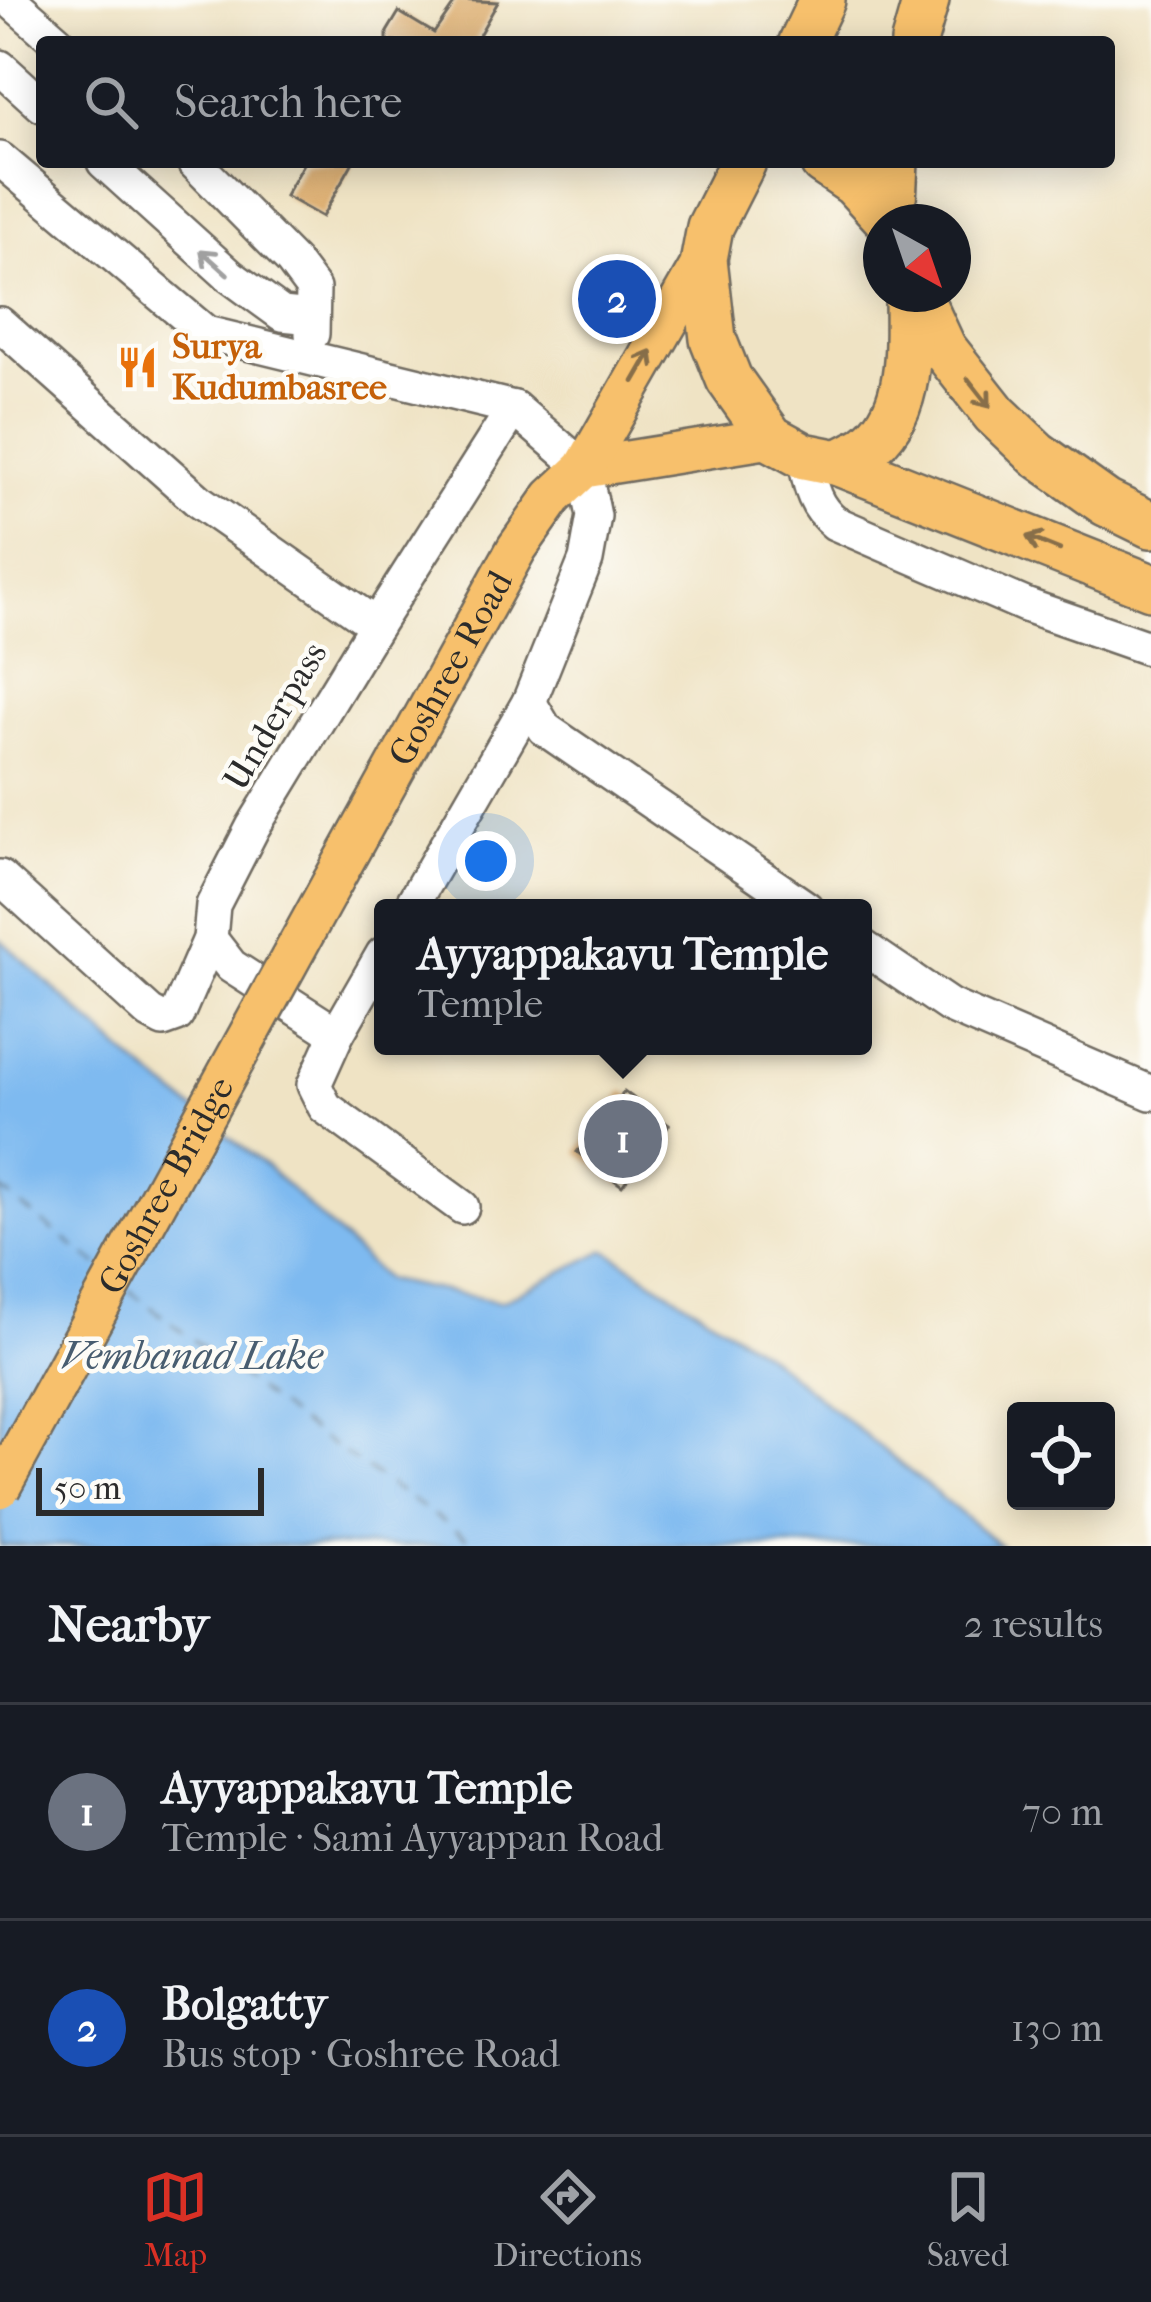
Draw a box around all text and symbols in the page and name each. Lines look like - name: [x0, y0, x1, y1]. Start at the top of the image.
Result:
- search box: [36, 36, 1115, 168]
- icon: search: [78, 69, 144, 135]
- text: Search here: [174, 76, 402, 129]
- north arrow: [863, 204, 971, 312]
- one-way arrow: [199, 248, 229, 276]
- pin: 2: [578, 254, 656, 344]
- place label: Surya Kudumbasree: [172, 325, 387, 408]
- restaurant icon: Surya Kudumbasree: [115, 344, 161, 390]
- one-way arrow: [631, 349, 655, 384]
- one-way arrow: [965, 377, 992, 409]
- one-way arrow: [1025, 531, 1062, 552]
- street label: Goshree Road: [380, 563, 521, 773]
- street label: Underpass: [214, 634, 336, 798]
- your location: [456, 831, 516, 891]
- popup: [374, 899, 872, 1055]
- text: Ayyappakavu Temple: [418, 928, 828, 981]
- text: Temple: [418, 981, 543, 1027]
- street label: Goshree Bridge: [89, 1070, 242, 1301]
- pin: 1: [584, 1094, 662, 1184]
- water label: Vembanad Lake: [61, 1333, 324, 1379]
- map controls: [1007, 1402, 1115, 1510]
- button: locate: [1007, 1402, 1115, 1510]
- scale bar: [36, 1462, 264, 1515]
- text: 50 m: [54, 1469, 121, 1508]
- text: Nearby: [48, 1594, 209, 1654]
- text: 2 results: [964, 1601, 1103, 1647]
- text: Ayyappakavu Temple: [162, 1762, 572, 1815]
- text: 1: [80, 1789, 94, 1835]
- text: 70 m: [1022, 1789, 1103, 1835]
- text: Temple · Sami Ayyappan Road: [162, 1815, 663, 1861]
- text: Bolgatty: [162, 1978, 327, 2031]
- text: 2: [77, 2005, 97, 2051]
- text: 130 m: [1011, 2005, 1103, 2051]
- text: Bus stop · Goshree Road: [162, 2031, 560, 2077]
- tab: Map: [142, 2164, 208, 2275]
- tab: Directions: [493, 2164, 642, 2275]
- tab: Saved: [927, 2164, 1009, 2275]

